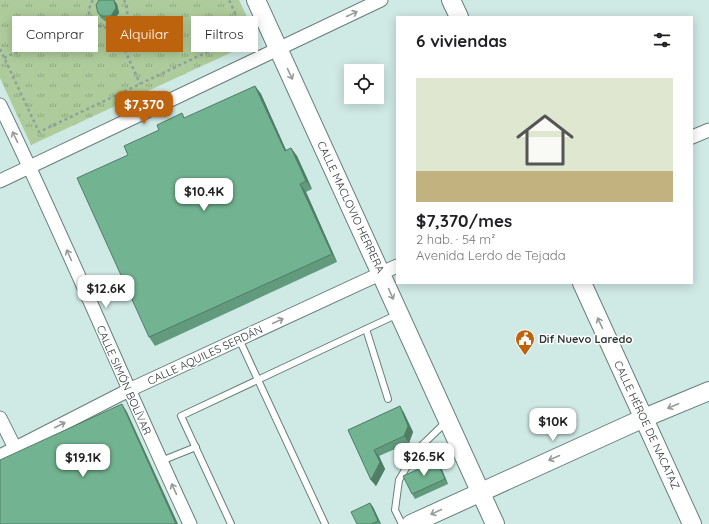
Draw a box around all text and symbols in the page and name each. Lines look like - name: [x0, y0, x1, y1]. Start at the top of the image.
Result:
- one-way arrow: [345, 10, 357, 17]
- chip: Comprar: [12, 16, 98, 52]
- chip: Alquilar: [106, 16, 183, 52]
- chip: Filtros: [191, 16, 258, 52]
- icon: filters: [651, 29, 673, 51]
- text: 6 viviendas: [416, 30, 507, 51]
- map controls: [344, 64, 384, 104]
- button: locate: [344, 64, 384, 104]
- one-way arrow: [287, 67, 294, 79]
- pin: $7,370: [111, 91, 177, 125]
- text: $7,370: [124, 96, 164, 112]
- icon: home: [509, 104, 581, 176]
- one-way arrow: [11, 131, 18, 143]
- street label: CALLE MACLOVIO HERRERA: [314, 139, 388, 275]
- pin: $10.4K: [171, 178, 237, 212]
- text: $10.4K: [184, 183, 224, 199]
- text: $7,370/mes: [416, 210, 512, 231]
- text: 2 hab. · 54 m²: [416, 231, 495, 247]
- text: Avenida Lerdo de Tejada: [416, 247, 566, 263]
- one-way arrow: [65, 249, 72, 261]
- pin: $12.6K: [73, 275, 139, 309]
- text: $12.6K: [86, 280, 126, 296]
- one-way arrow: [388, 287, 395, 299]
- one-way arrow: [272, 317, 284, 324]
- one-way arrow: [596, 318, 603, 330]
- street label: CALLE AQUILES SERDÁN: [145, 322, 265, 388]
- street label: CALLE SIMÓN BOLÍVAR: [94, 323, 154, 437]
- public building icon: Dif Nuevo Laredo: [514, 328, 536, 356]
- place label: Dif Nuevo Laredo: [539, 332, 632, 346]
- street label: CALLE HÉROE DE NACATAZ: [611, 358, 683, 492]
- one-way arrow: [667, 402, 679, 410]
- pin: $10K: [529, 408, 577, 442]
- text: $10K: [538, 413, 568, 429]
- one-way arrow: [54, 421, 66, 429]
- pin: $26.5K: [391, 443, 457, 477]
- pin: $19.1K: [50, 444, 116, 478]
- text: $26.5K: [403, 448, 445, 464]
- text: $19.1K: [65, 449, 101, 465]
- one-way arrow: [549, 455, 561, 463]
- one-way arrow: [170, 483, 177, 495]
- one-way arrow: [430, 509, 442, 516]

